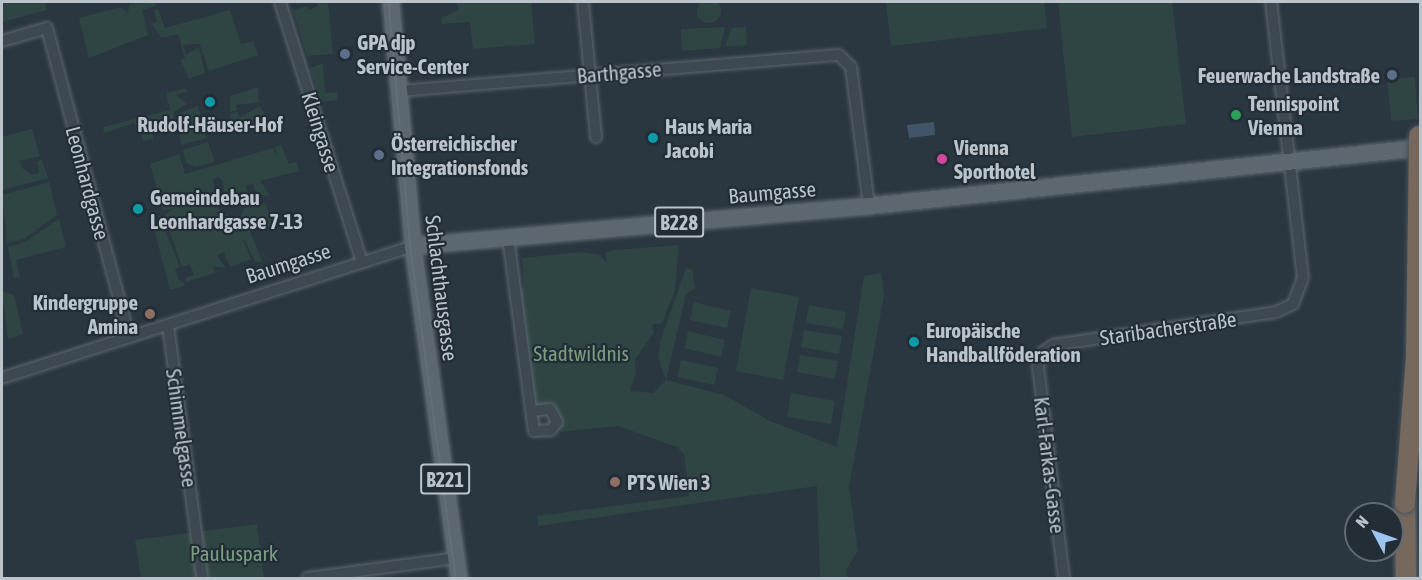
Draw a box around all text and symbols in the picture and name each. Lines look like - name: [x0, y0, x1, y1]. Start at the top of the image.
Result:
- place label: GPA djp Service-Center: [357, 29, 468, 79]
- marker: GPA djp Service-Center: [338, 47, 352, 61]
- street label: Barthgasse: [576, 56, 662, 88]
- place label: Feuerwache Landstraße: [1198, 62, 1380, 88]
- marker: Feuerwache Landstraße: [1385, 68, 1399, 82]
- street label: Kleingasse: [297, 89, 345, 175]
- place label: Tennispoint Vienna: [1248, 90, 1339, 140]
- marker: Rudolf-Häuser-Hof: [203, 95, 217, 109]
- marker: Tennispoint Vienna: [1229, 108, 1243, 122]
- place label: Rudolf-Häuser-Hof: [137, 111, 283, 137]
- place label: Haus Maria Jacobi: [665, 113, 752, 163]
- street label: Leonhardgasse: [61, 124, 115, 242]
- place label: Österreichischer Integrationsfonds: [391, 130, 528, 180]
- marker: Haus Maria Jacobi: [646, 131, 660, 145]
- place label: Vienna Sporthotel: [954, 134, 1036, 184]
- marker: Österreichischer Integrationsfonds: [372, 148, 386, 162]
- marker: Vienna Sporthotel: [935, 152, 949, 166]
- street label: Baumgasse: [727, 176, 817, 208]
- place label: Gemeindebau Leonhardgasse 7-13: [150, 184, 303, 234]
- marker: Gemeindebau Leonhardgasse 7-13: [131, 202, 145, 216]
- road number: B228: [654, 205, 704, 239]
- street label: Schlachthausgasse: [421, 214, 463, 362]
- street label: Baumgasse: [242, 237, 334, 289]
- place label: Kindergruppe Amina: [33, 289, 138, 339]
- street label: Staribacherstraße: [1098, 306, 1238, 350]
- marker: Kindergruppe Amina: [143, 307, 157, 321]
- place label: Europäische Handballföderation: [926, 317, 1081, 367]
- marker: Europäische Handballföderation: [907, 335, 921, 349]
- park label: Stadtwildnis: [533, 340, 629, 366]
- street label: Schimmelgasse: [161, 367, 203, 489]
- street label: Karl-Farkas-Gasse: [1029, 395, 1071, 535]
- road number: B221: [420, 462, 470, 496]
- place label: PTS Wien 3: [627, 469, 711, 495]
- marker: PTS Wien 3: [608, 475, 622, 489]
- north arrow: [1344, 502, 1404, 562]
- text: N: [1352, 512, 1372, 531]
- park label: Pauluspark: [190, 540, 278, 566]

